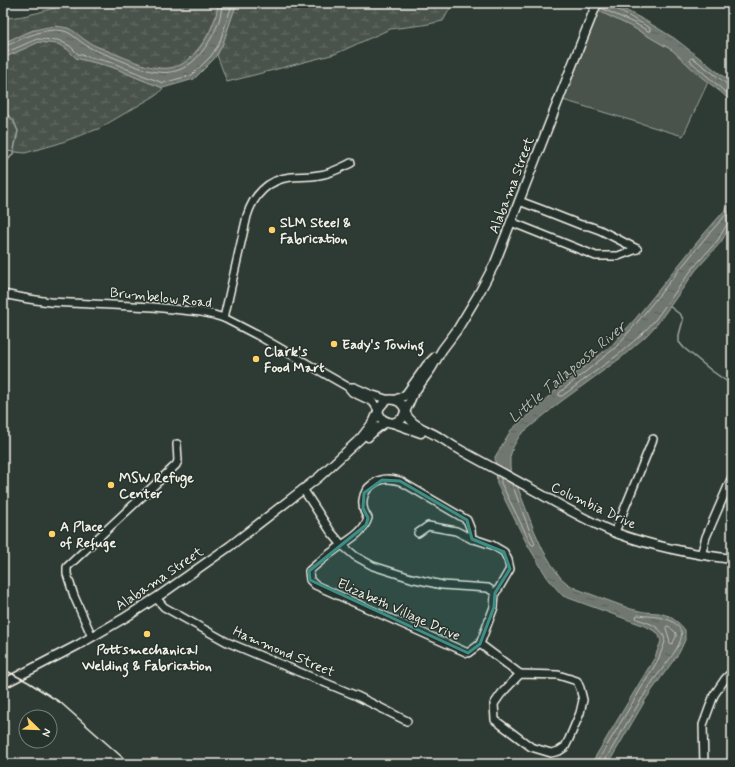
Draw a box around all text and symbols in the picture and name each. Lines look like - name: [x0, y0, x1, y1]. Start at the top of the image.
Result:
- street label: Alabama Street: [485, 134, 539, 236]
- place label: SLM Steel & Fabrication: [280, 214, 351, 248]
- marker: SLM Steel & Fabrication: [267, 225, 277, 235]
- street label: Brumbelow Road: [109, 284, 213, 312]
- water label: Little Tallapoosa River: [505, 316, 632, 428]
- place label: Eady's Towing: [342, 336, 425, 357]
- marker: Eady's Towing: [329, 339, 339, 349]
- place label: Clark's Food Mart: [264, 343, 325, 377]
- marker: Clark's Food Mart: [251, 354, 261, 364]
- place label: MSW Refuge Center: [119, 469, 194, 503]
- street label: Columbia Drive: [548, 478, 640, 534]
- marker: MSW Refuge Center: [106, 480, 116, 490]
- place label: A Place of Refuge: [60, 518, 116, 553]
- marker: A Place of Refuge: [47, 529, 57, 539]
- street label: Alabama Street: [112, 542, 208, 615]
- street label: Elizabeth Village Drive: [334, 575, 463, 645]
- street label: Hammond Street: [230, 622, 338, 682]
- marker: Pottsmechanical Welding & Fabrication: [142, 629, 152, 639]
- place label: Pottsmechanical Welding & Fabrication: [81, 641, 212, 678]
- north arrow: [18, 709, 58, 749]
- text: N: [38, 726, 54, 739]

